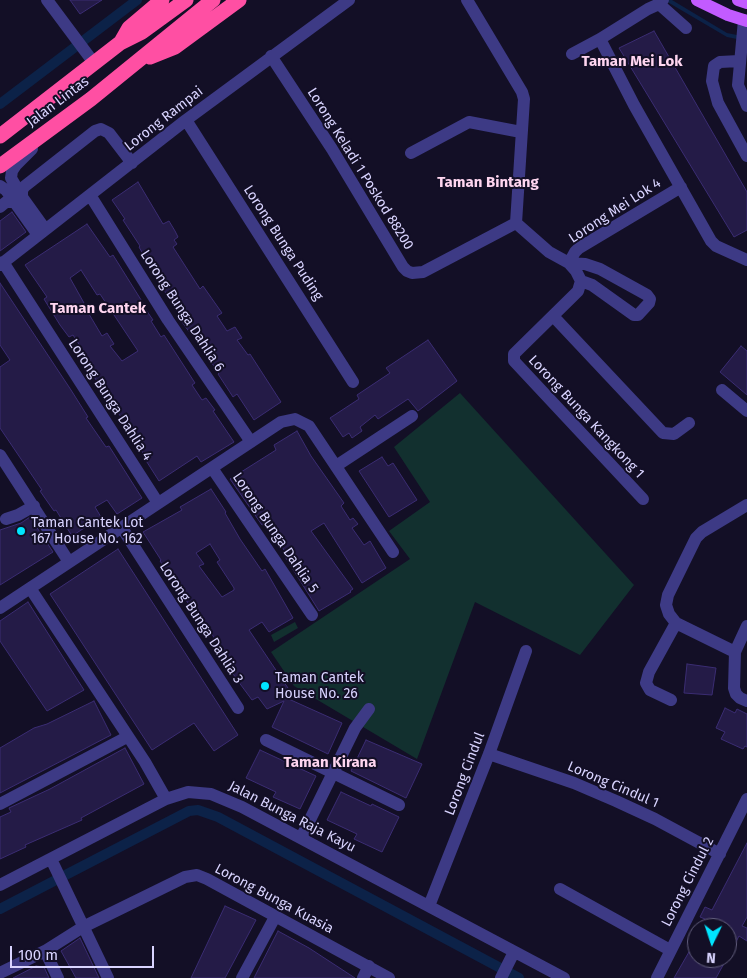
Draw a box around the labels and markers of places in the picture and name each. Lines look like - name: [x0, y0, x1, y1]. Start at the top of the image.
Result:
- place label: Taman Cantek Lot 167 House No. 162: [31, 515, 143, 548]
- marker: Taman Cantek Lot 167 House No. 162: [15, 525, 27, 537]
- place label: Taman Cantek House No. 26: [275, 670, 364, 702]
- marker: Taman Cantek House No. 26: [259, 680, 271, 692]

